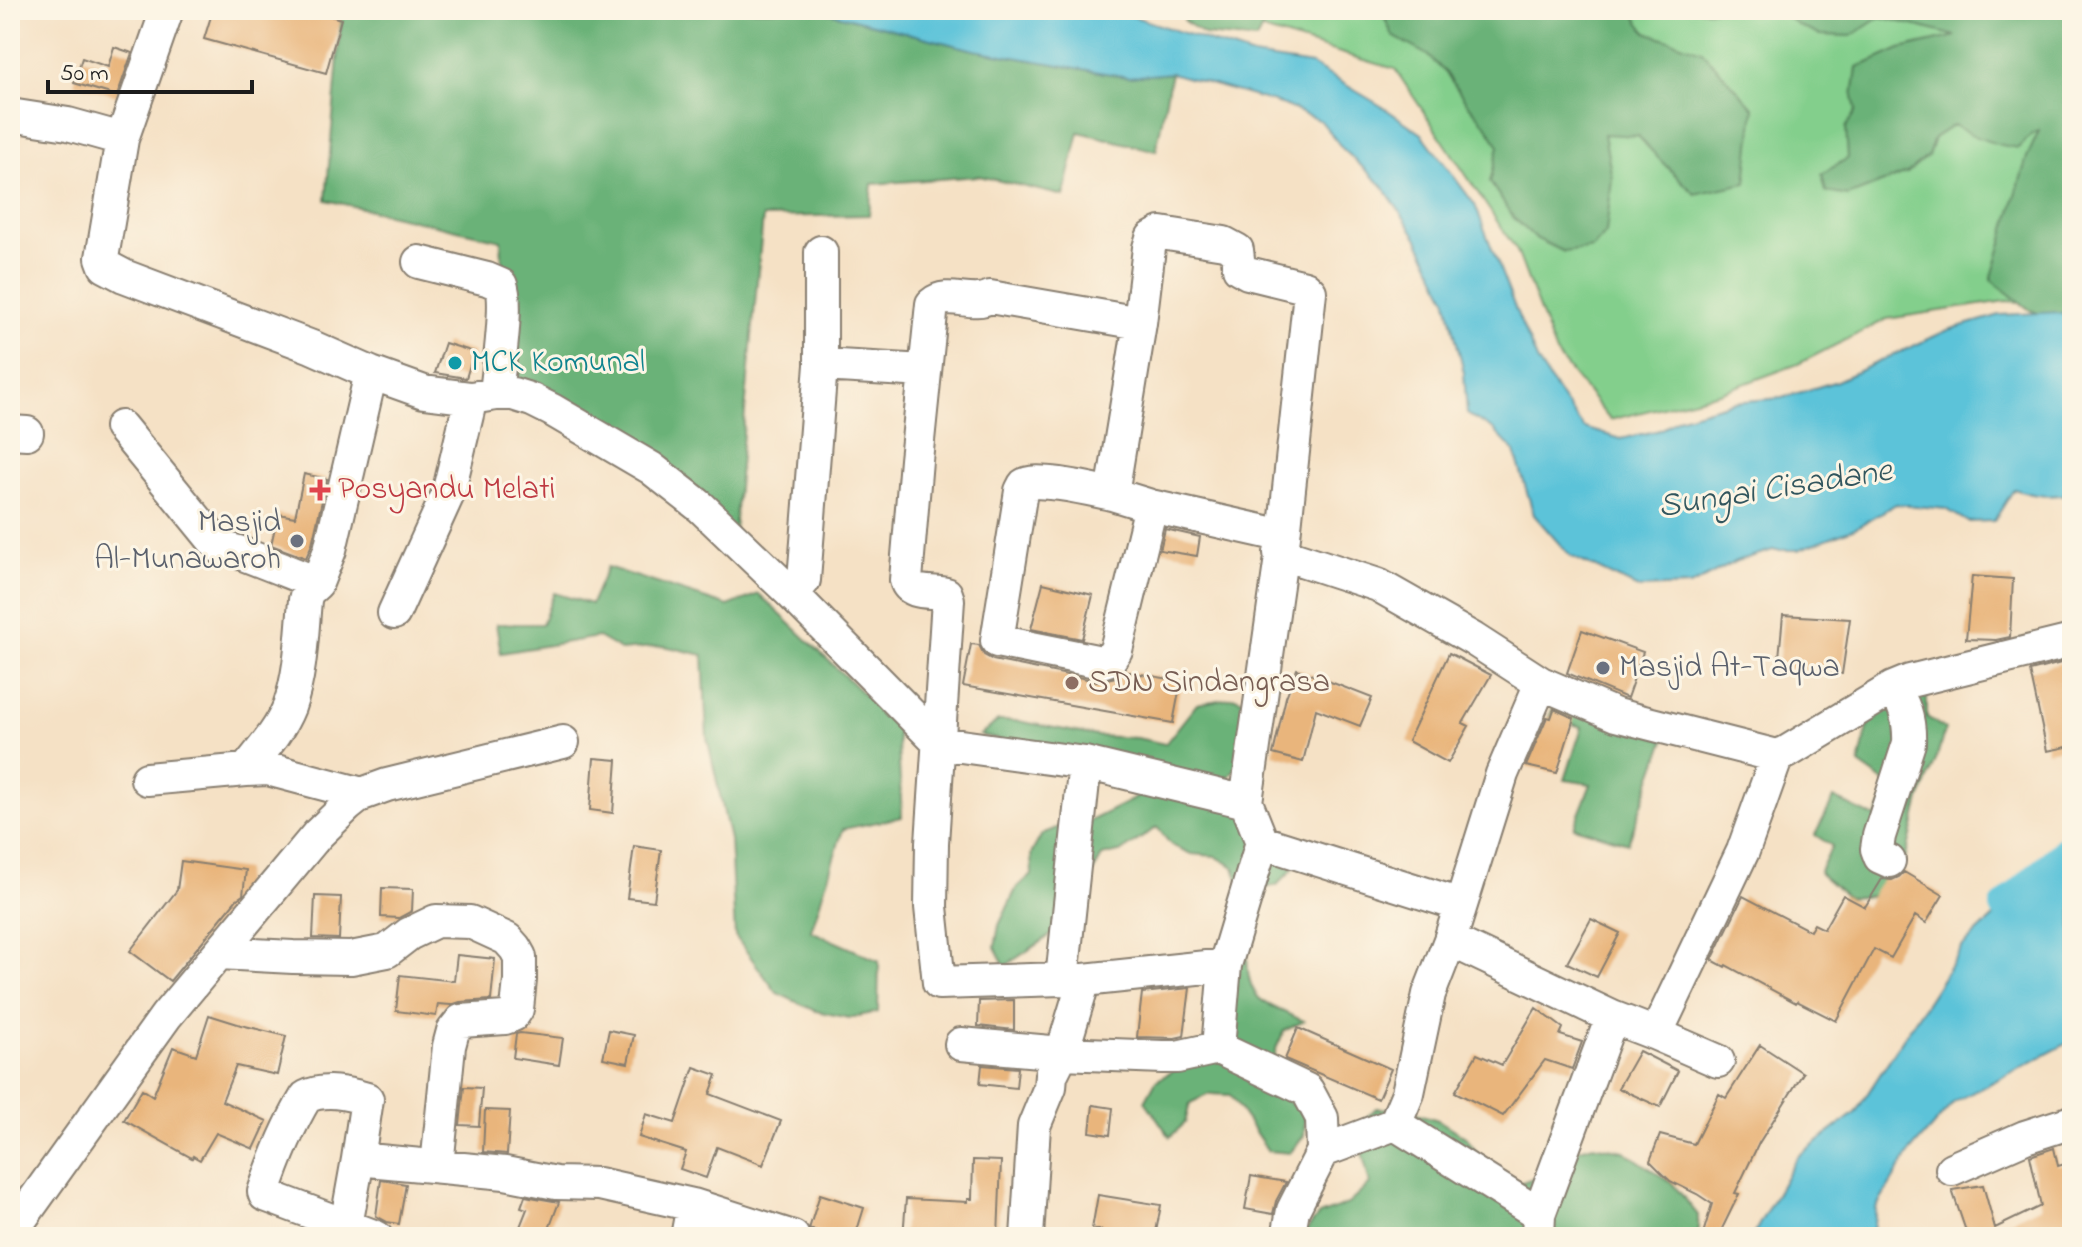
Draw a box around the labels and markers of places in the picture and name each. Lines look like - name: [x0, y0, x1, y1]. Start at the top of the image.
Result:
- place label: MCK Komunal: [471, 340, 645, 387]
- marker: MCK Komunal: [446, 354, 464, 372]
- place label: Posyandu Melati: [338, 467, 556, 514]
- marker: Posyandu Melati: [309, 479, 331, 501]
- place label: Masjid Al-Munawaroh: [94, 500, 281, 584]
- marker: Masjid Al-Munawaroh: [288, 532, 306, 550]
- place label: Masjid At-Taqwa: [1619, 645, 1840, 692]
- marker: Masjid At-Taqwa: [1594, 659, 1612, 677]
- place label: SDN Sindangrasa: [1088, 660, 1330, 707]
- marker: SDN Sindangrasa: [1063, 674, 1081, 692]

